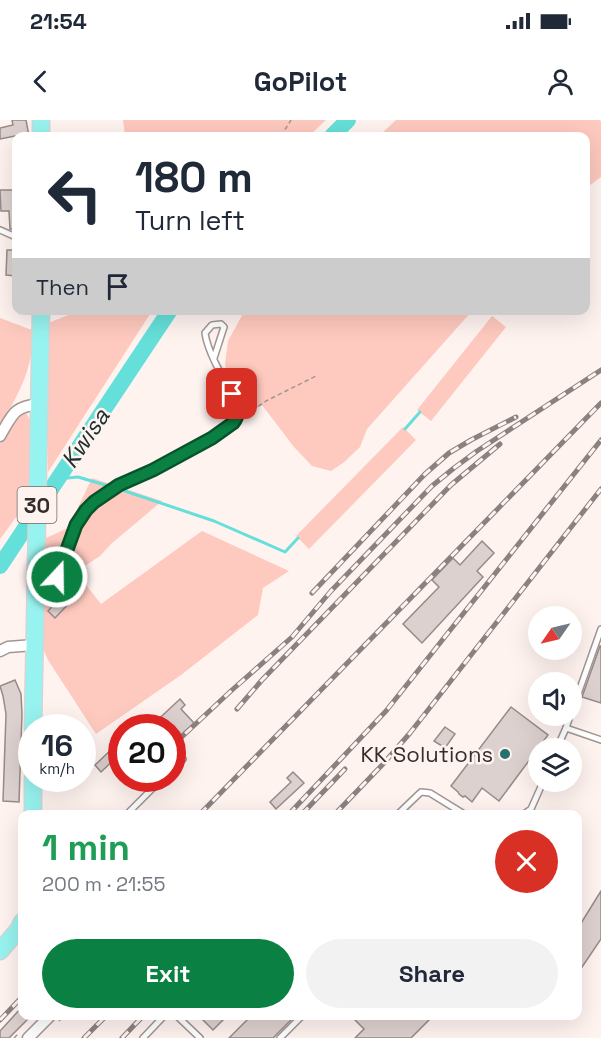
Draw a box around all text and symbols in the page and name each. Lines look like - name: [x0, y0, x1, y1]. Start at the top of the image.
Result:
- text: 21:54: [30, 7, 87, 35]
- text: GoPilot: [254, 64, 347, 99]
- icon: back: [24, 65, 57, 98]
- icon: person: [544, 65, 577, 98]
- text: 180 m: [135, 151, 253, 204]
- icon: left: [36, 156, 114, 234]
- text: Turn left: [135, 203, 245, 238]
- icon: arrive: [101, 270, 134, 303]
- text: Then: [36, 273, 89, 301]
- pin: [206, 368, 257, 419]
- icon: arrive: [215, 377, 248, 410]
- water label: Kwisa: [54, 402, 116, 474]
- road number: 30: [18, 487, 57, 523]
- position arrow: [25, 545, 89, 609]
- north arrow: [528, 606, 582, 660]
- map controls: [528, 606, 582, 792]
- button: sound: [528, 672, 582, 726]
- speed limit sign: 20: [108, 714, 186, 792]
- text: 16: [41, 726, 73, 765]
- button: layers: [528, 738, 582, 792]
- place label: KK Solutions: [360, 740, 493, 768]
- marker: KK Solutions: [498, 747, 512, 761]
- text: km/h: [39, 759, 75, 778]
- text: 1 min: [42, 825, 130, 871]
- button: close: [495, 830, 558, 893]
- text: 200 m · 21:55: [42, 871, 166, 897]
- button: Exit: [42, 939, 294, 1008]
- button: Share: [306, 939, 558, 1008]

